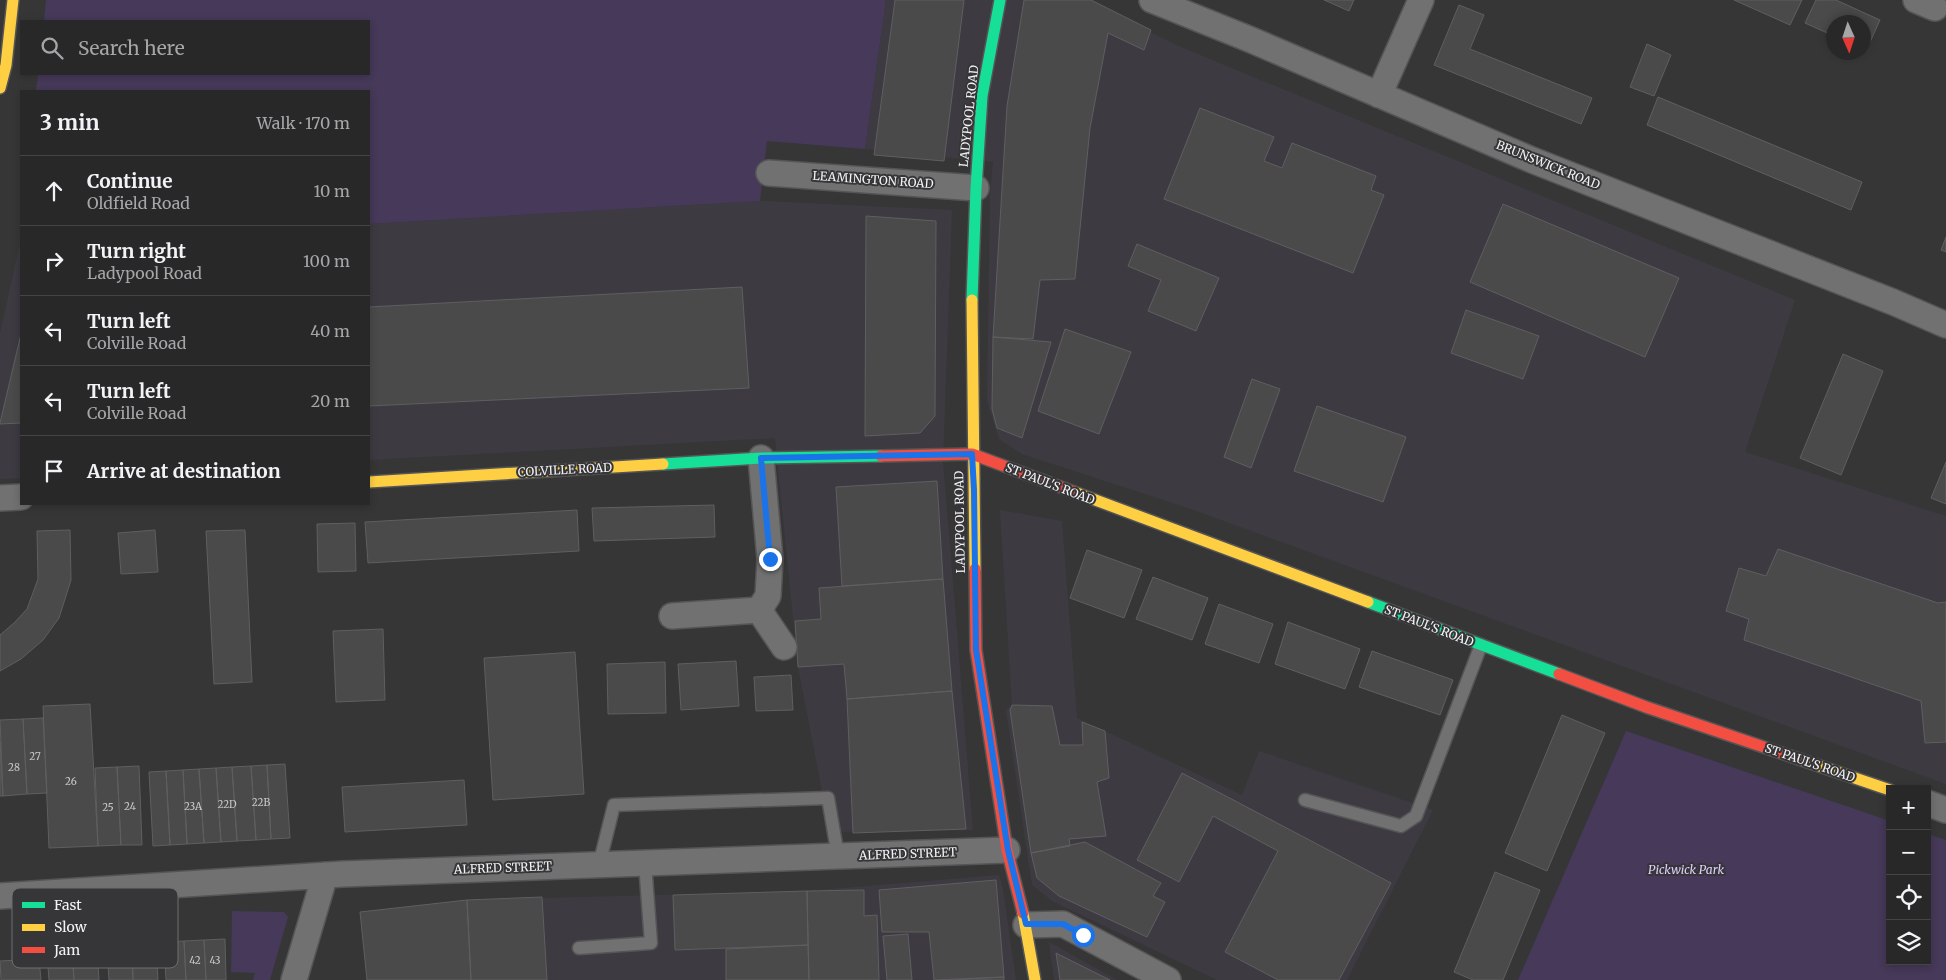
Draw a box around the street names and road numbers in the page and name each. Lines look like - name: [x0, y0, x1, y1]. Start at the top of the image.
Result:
- street label: LADYPOOL ROAD: [956, 64, 981, 168]
- street label: BRUNSWICK ROAD: [1494, 137, 1602, 192]
- street label: LEAMINGTON ROAD: [812, 168, 934, 191]
- street label: COLVILLE ROAD: [517, 460, 612, 479]
- street label: ST PAUL'S ROAD: [1003, 460, 1097, 507]
- street label: LADYPOOL ROAD: [951, 471, 968, 573]
- street label: ST PAUL'S ROAD: [1382, 602, 1476, 649]
- street label: ST PAUL'S ROAD: [1763, 740, 1857, 785]
- street label: ALFRED STREET: [858, 844, 958, 863]
- street label: ALFRED STREET: [453, 858, 553, 877]

